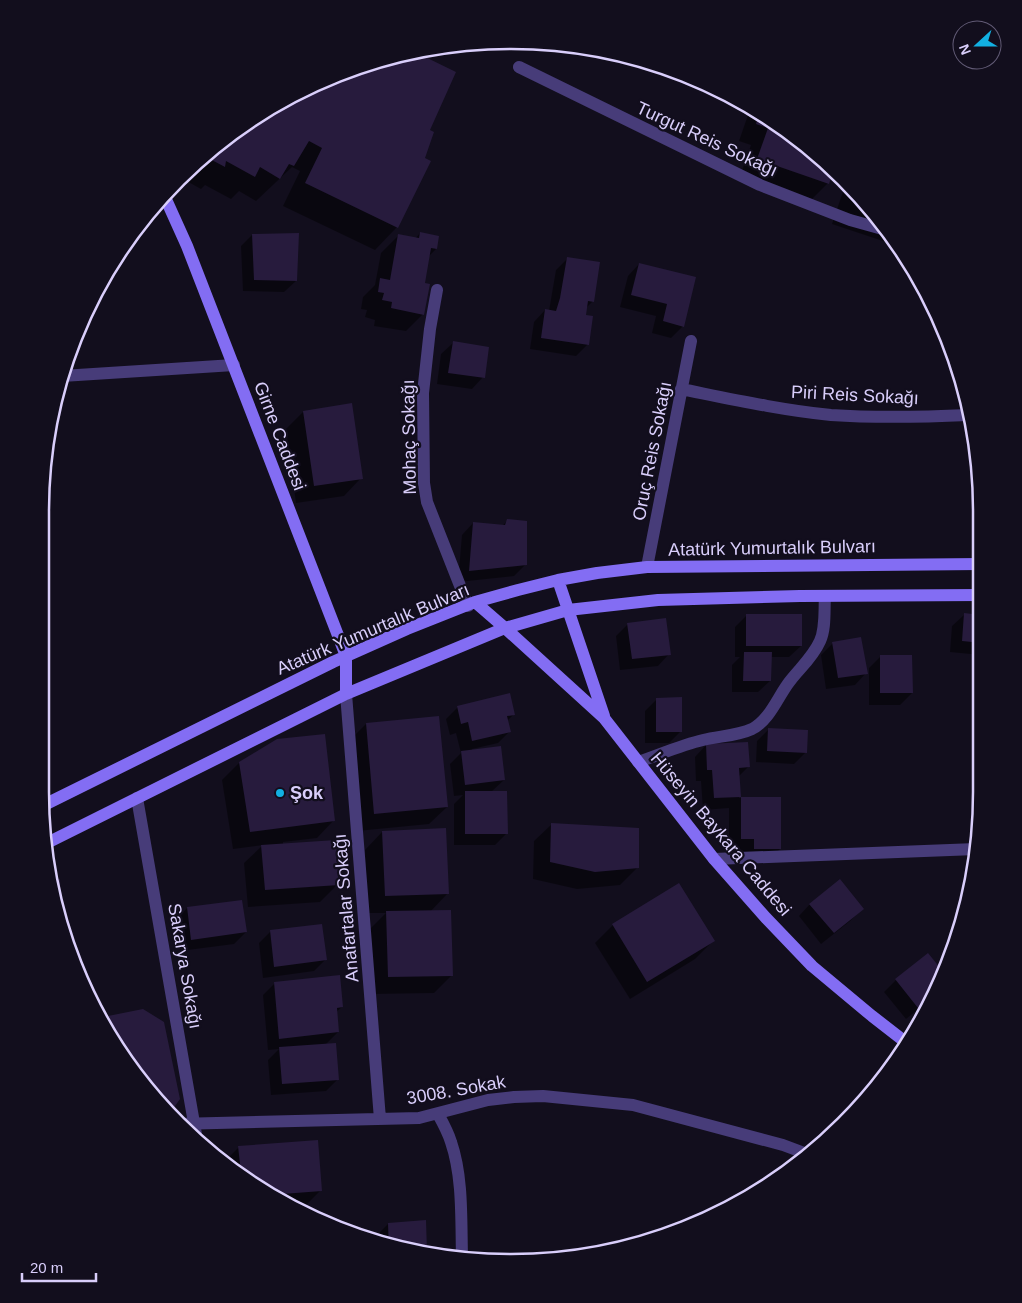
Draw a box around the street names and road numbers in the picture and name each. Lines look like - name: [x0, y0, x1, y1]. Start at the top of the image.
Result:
- street label: Turgut Reis Sokağı: [633, 98, 781, 180]
- street label: Girne Caddesi: [250, 379, 310, 493]
- street label: Mohaç Sokağı: [398, 379, 420, 495]
- street label: Oruç Reis Sokağı: [629, 380, 675, 522]
- street label: Piri Reis Sokağı: [791, 382, 919, 408]
- street label: Atatürk Yumurtalık Bulvarı: [668, 536, 876, 560]
- street label: Atatürk Yumurtalık Bulvarı: [273, 579, 473, 679]
- street label: Hüseyin Baykara Caddesi: [647, 748, 795, 920]
- street label: Anafartalar Sokağı: [330, 833, 362, 983]
- street label: Sakarya Sokağı: [164, 902, 206, 1030]
- street label: 3008. Sokak: [405, 1071, 508, 1109]

